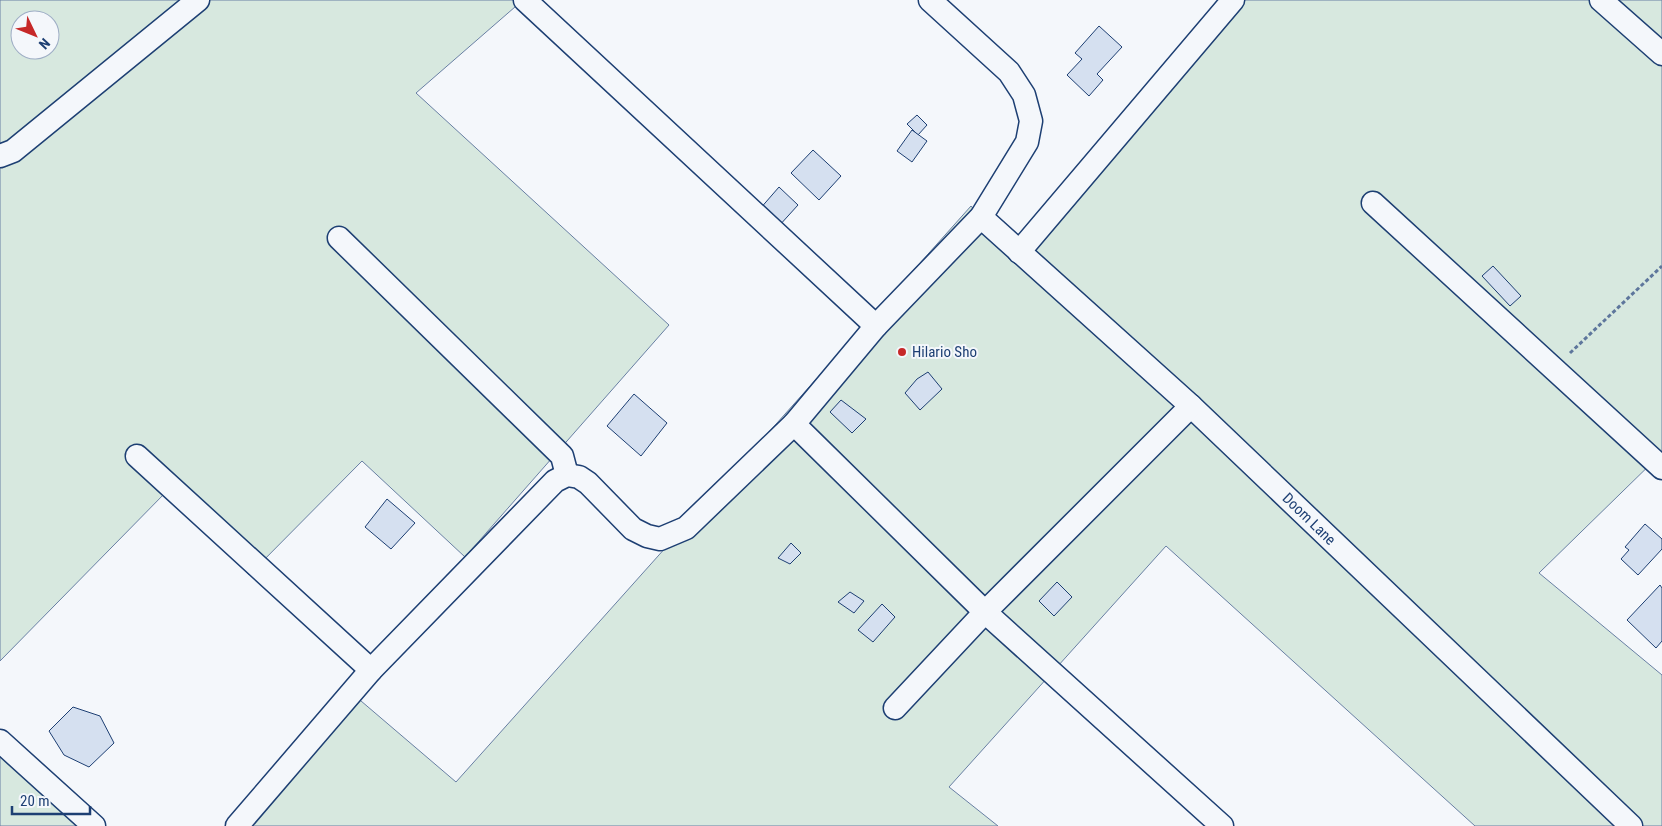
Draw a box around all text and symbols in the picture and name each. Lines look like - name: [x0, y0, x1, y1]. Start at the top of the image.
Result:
- north arrow: [10, 10, 60, 60]
- text: N: [36, 35, 53, 52]
- place label: Hilario Sho: [912, 343, 977, 361]
- marker: Hilario Sho: [896, 346, 908, 358]
- street label: Doom Lane: [1279, 489, 1339, 549]
- scale bar: [12, 784, 90, 816]
- text: 20 m: [20, 792, 50, 810]

